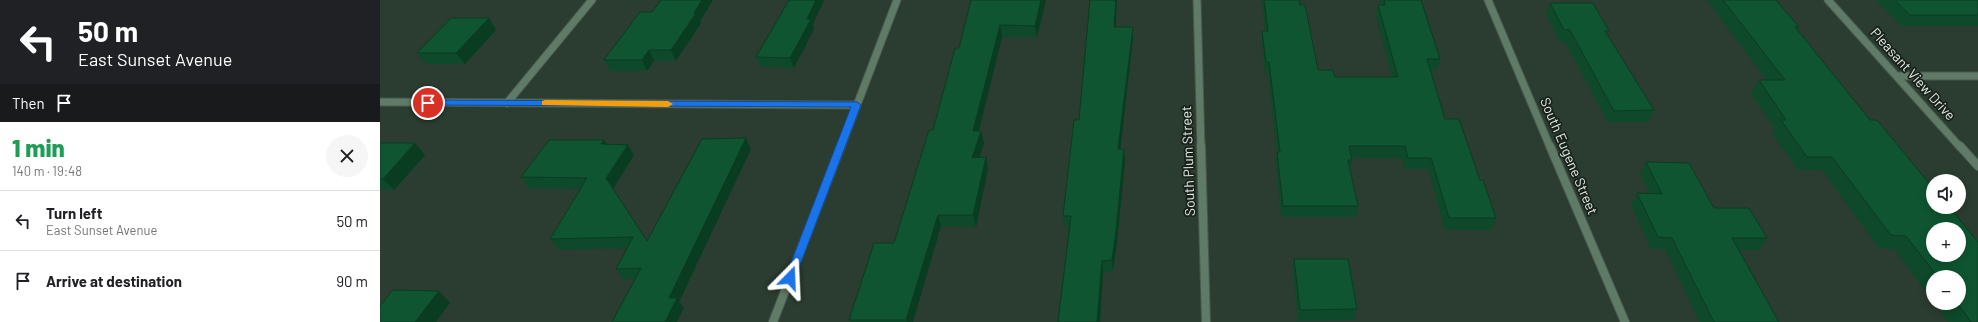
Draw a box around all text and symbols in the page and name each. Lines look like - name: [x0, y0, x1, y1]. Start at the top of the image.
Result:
- text: 50 m: [78, 14, 138, 48]
- icon: left: [12, 16, 64, 68]
- street label: Pleasant View Drive: [1867, 24, 1959, 123]
- text: East Sunset Avenue: [78, 48, 232, 70]
- pin: [411, 86, 445, 120]
- icon: arrive: [53, 92, 75, 114]
- icon: arrive: [417, 92, 439, 114]
- text: Then: [12, 94, 45, 112]
- street label: South Eugene Street: [1537, 95, 1602, 217]
- street label: South Plum Street: [1177, 106, 1198, 216]
- text: 1 min: [12, 133, 65, 162]
- button: close: [326, 135, 368, 177]
- text: 140 m · 19:48: [12, 163, 82, 179]
- map controls: [1926, 174, 1966, 310]
- button: sound: [1926, 174, 1966, 214]
- text: Turn left: [46, 204, 102, 222]
- icon: left: [12, 210, 34, 232]
- text: 50 m: [336, 212, 368, 230]
- text: East Sunset Avenue: [46, 222, 157, 238]
- button: +: [1926, 222, 1966, 262]
- position arrow: [769, 257, 811, 299]
- icon: arrive: [12, 270, 34, 292]
- button: −: [1926, 270, 1966, 310]
- text: Arrive at destination: [46, 272, 182, 290]
- text: 90 m: [336, 272, 368, 290]

